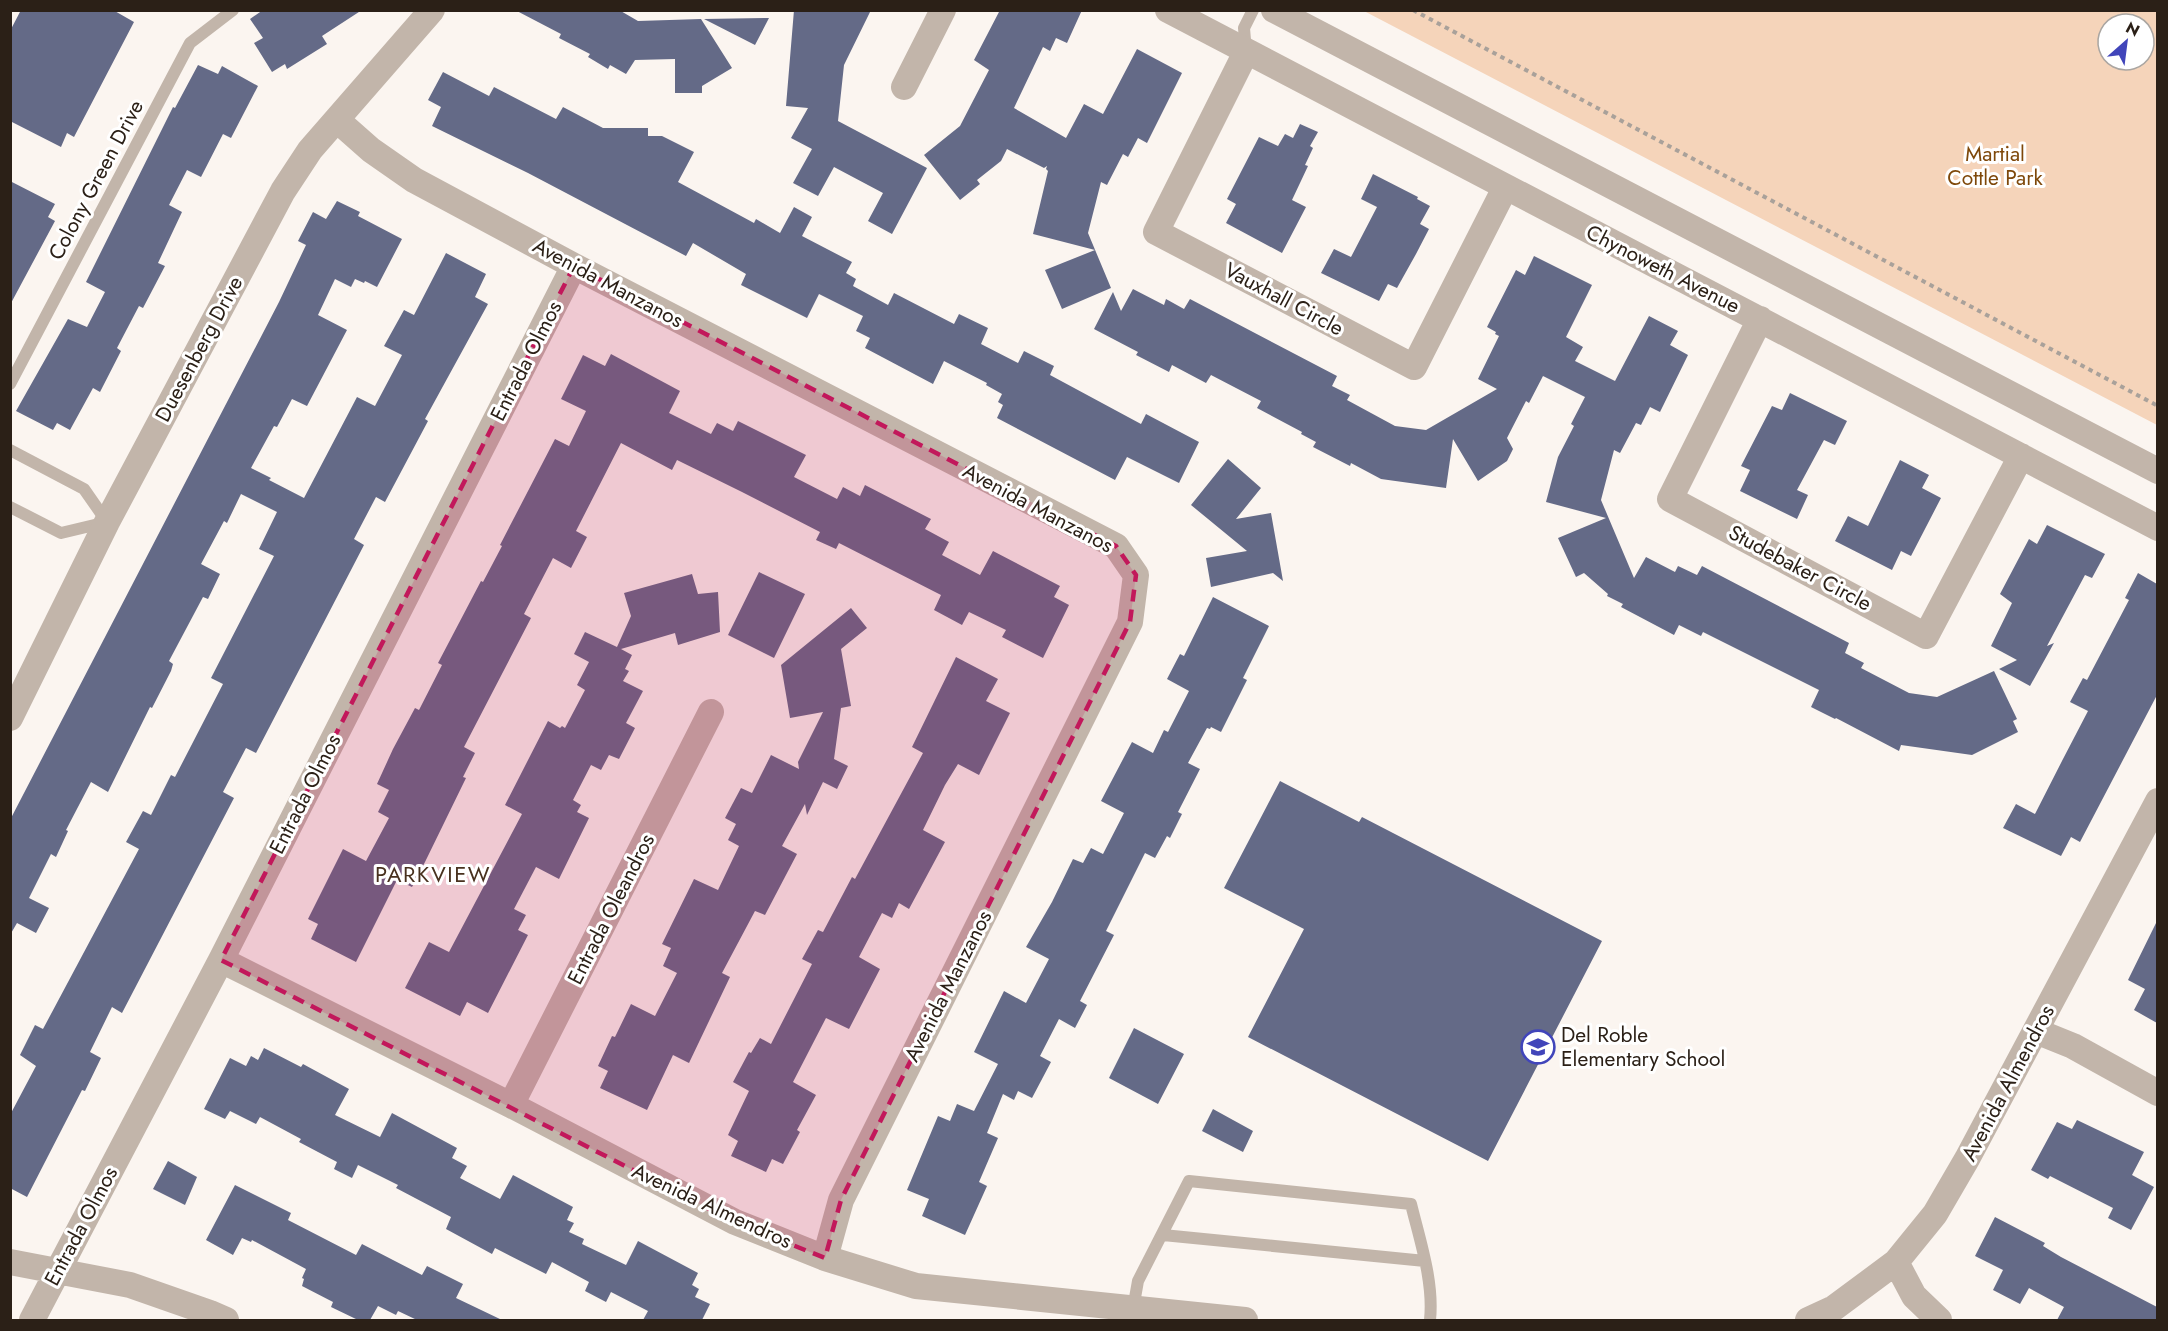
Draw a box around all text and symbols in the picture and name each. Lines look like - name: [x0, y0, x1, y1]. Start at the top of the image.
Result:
- north arrow: [2096, 12, 2156, 72]
- text: N: [2122, 16, 2144, 42]
- street label: Colony Green Drive: [41, 94, 151, 265]
- park label: Martial Cottle Park: [1947, 139, 2043, 193]
- street label: Chynoweth Avenue: [1581, 217, 1745, 321]
- street label: Avenida Manzanos: [528, 231, 688, 335]
- street label: Vauxhall Circle: [1219, 255, 1349, 343]
- street label: Duesenberg Drive: [148, 271, 250, 427]
- street label: Entrada Olmos: [483, 296, 569, 426]
- street label: Avenida Manzanos: [958, 456, 1118, 560]
- street label: Studebaker Circle: [1723, 518, 1877, 618]
- street label: Entrada Olmos: [262, 729, 348, 859]
- street label: Entrada Oleandros: [560, 828, 662, 990]
- district label: PARKVIEW: [375, 858, 491, 890]
- street label: Avenida Manzanos: [897, 905, 999, 1067]
- street label: Avenida Almendros: [1954, 1000, 2062, 1166]
- place label: Del Roble Elementary School: [1561, 1020, 1725, 1074]
- school or university icon: Del Roble Elementary School: [1520, 1029, 1556, 1065]
- street label: Avenida Almendros: [627, 1156, 797, 1256]
- street label: Entrada Olmos: [37, 1161, 125, 1291]

